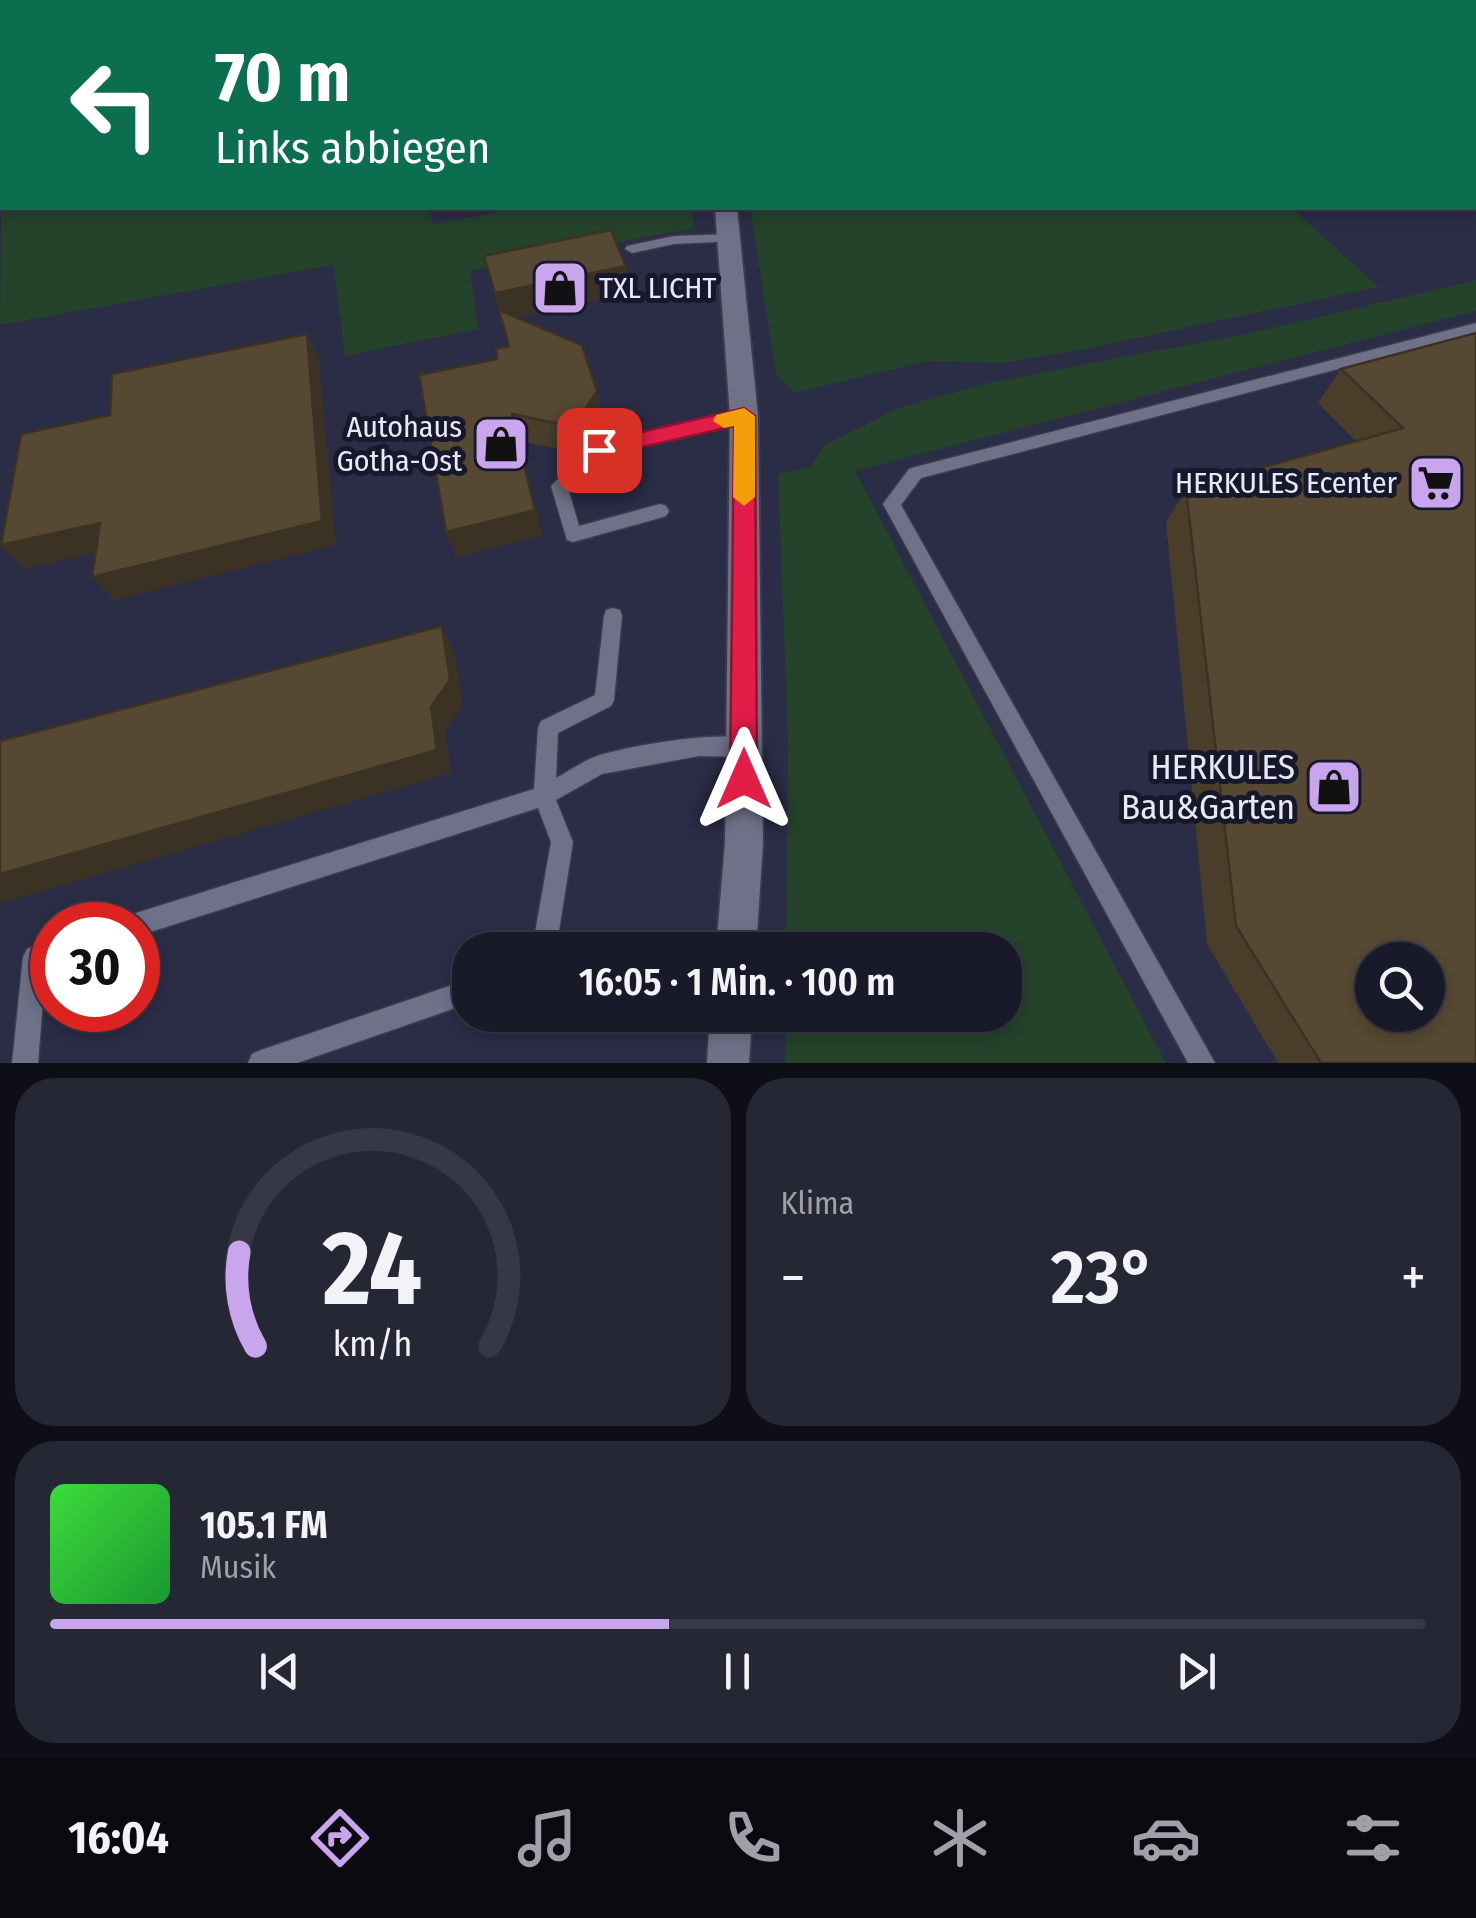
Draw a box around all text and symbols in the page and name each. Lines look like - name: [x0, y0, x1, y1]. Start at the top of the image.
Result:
- text: 70 m: [215, 36, 350, 120]
- icon: left: [50, 40, 180, 170]
- text: Links abbiegen: [215, 121, 490, 175]
- shop icon: TXL LICHT: [530, 258, 590, 318]
- place label: TXL LICHT: [599, 270, 716, 306]
- pin: [557, 408, 642, 493]
- place label: Autohaus Gotha-Ost: [336, 409, 462, 479]
- shop icon: Autohaus Gotha-Ost: [471, 414, 531, 474]
- icon: arrive: [572, 423, 627, 478]
- supermarket icon: HERKULES Ecenter: [1406, 453, 1466, 513]
- place label: HERKULES Ecenter: [1175, 465, 1398, 501]
- position arrow: [692, 727, 796, 831]
- place label: HERKULES Bau&Garten: [1121, 746, 1295, 828]
- shop icon: HERKULES Bau&Garten: [1304, 757, 1364, 817]
- speed limit sign: 30: [30, 902, 160, 1032]
- map controls: [1355, 942, 1445, 1032]
- button: search: [1355, 942, 1445, 1032]
- text: 16:05 · 1 Min. · 100 m: [579, 959, 895, 1005]
- text: Klima: [781, 1184, 854, 1222]
- text: 24: [322, 1207, 423, 1332]
- text: 23°: [1051, 1233, 1155, 1323]
- text: −: [781, 1245, 805, 1311]
- text: +: [1401, 1245, 1426, 1311]
- text: km/h: [333, 1323, 413, 1365]
- text: 105.1 FM: [200, 1502, 328, 1548]
- text: Musik: [200, 1548, 276, 1586]
- icon: previous: [252, 1644, 307, 1699]
- icon: pause: [710, 1644, 765, 1699]
- icon: next: [1169, 1644, 1224, 1699]
- icon: directions: [305, 1803, 375, 1873]
- icon: music: [512, 1803, 582, 1873]
- icon: phone: [718, 1803, 788, 1873]
- icon: climate: [925, 1803, 995, 1873]
- icon: car: [1131, 1803, 1201, 1873]
- icon: filters: [1338, 1803, 1408, 1873]
- text: 16:04: [68, 1811, 169, 1865]

